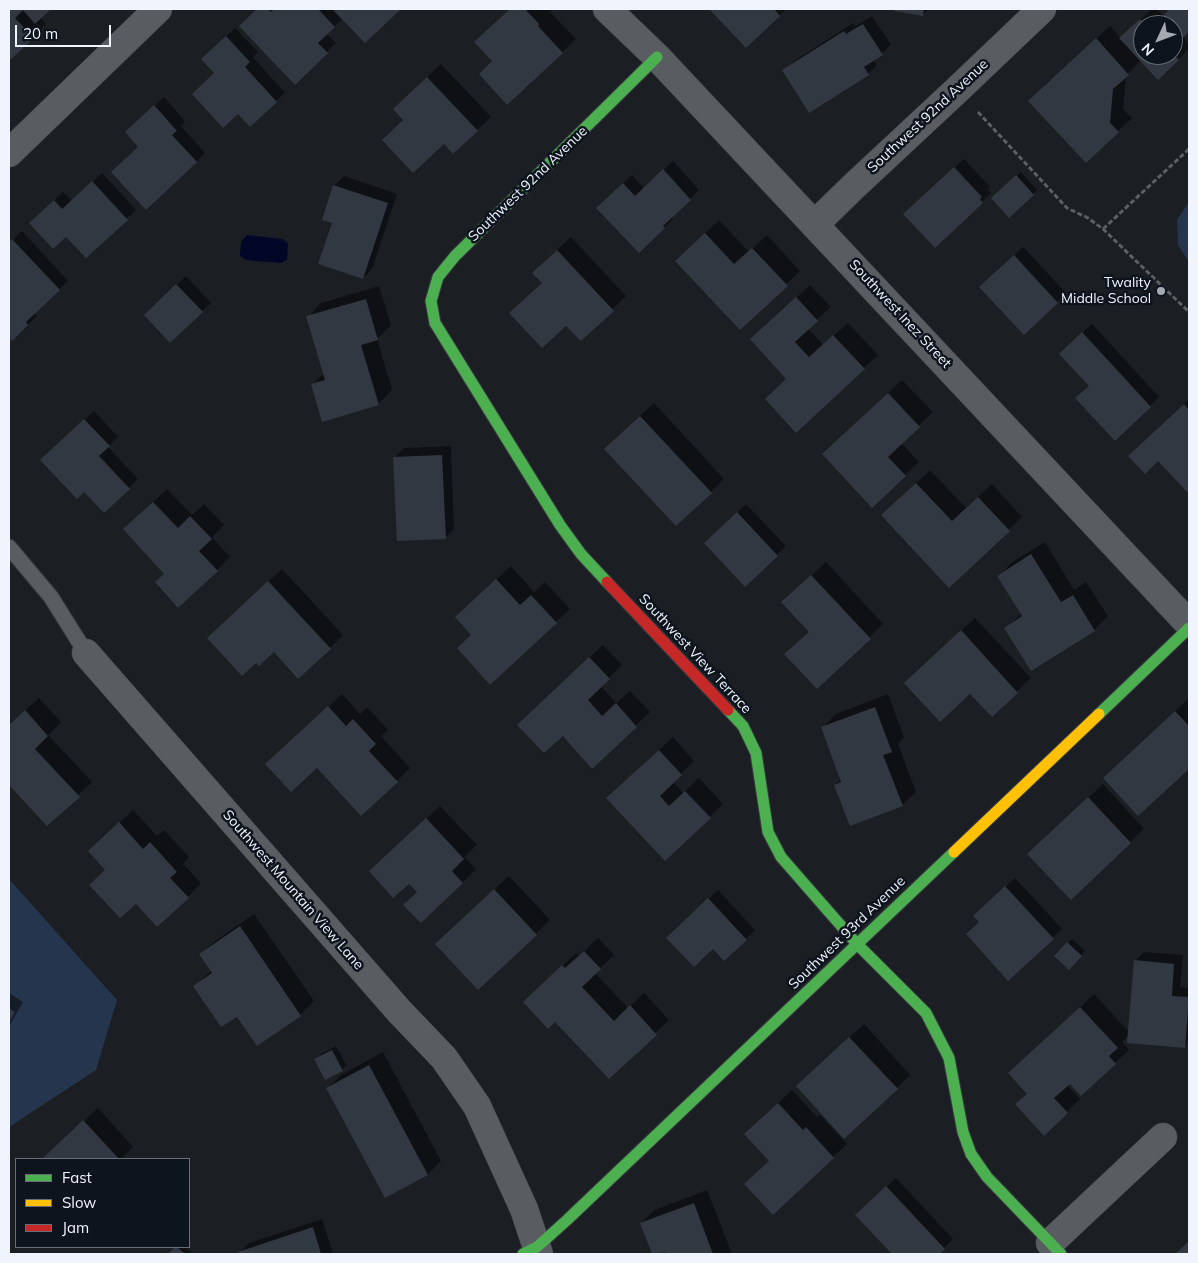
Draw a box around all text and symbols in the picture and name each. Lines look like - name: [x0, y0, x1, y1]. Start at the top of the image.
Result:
- scale bar: [18, 15, 114, 47]
- north arrow: [1133, 15, 1183, 65]
- text: 20 m: [23, 24, 58, 43]
- text: N: [1138, 40, 1158, 60]
- street label: Southwest 92nd Avenue: [864, 56, 992, 176]
- street label: Southwest 92nd Avenue: [465, 123, 591, 245]
- street label: Southwest Inez Street: [845, 256, 955, 372]
- place label: Twality Middle School: [1061, 275, 1151, 308]
- marker: Twality Middle School: [1155, 285, 1167, 297]
- street label: Southwest View Terrace: [635, 591, 755, 717]
- street label: Southwest Mountain View Lane: [219, 807, 367, 973]
- street label: Southwest 93rd Avenue: [785, 873, 909, 993]
- legend: [15, 1158, 190, 1248]
- text: Fast: [62, 1168, 92, 1187]
- text: Slow: [62, 1193, 96, 1212]
- text: Jam: [62, 1218, 89, 1237]

